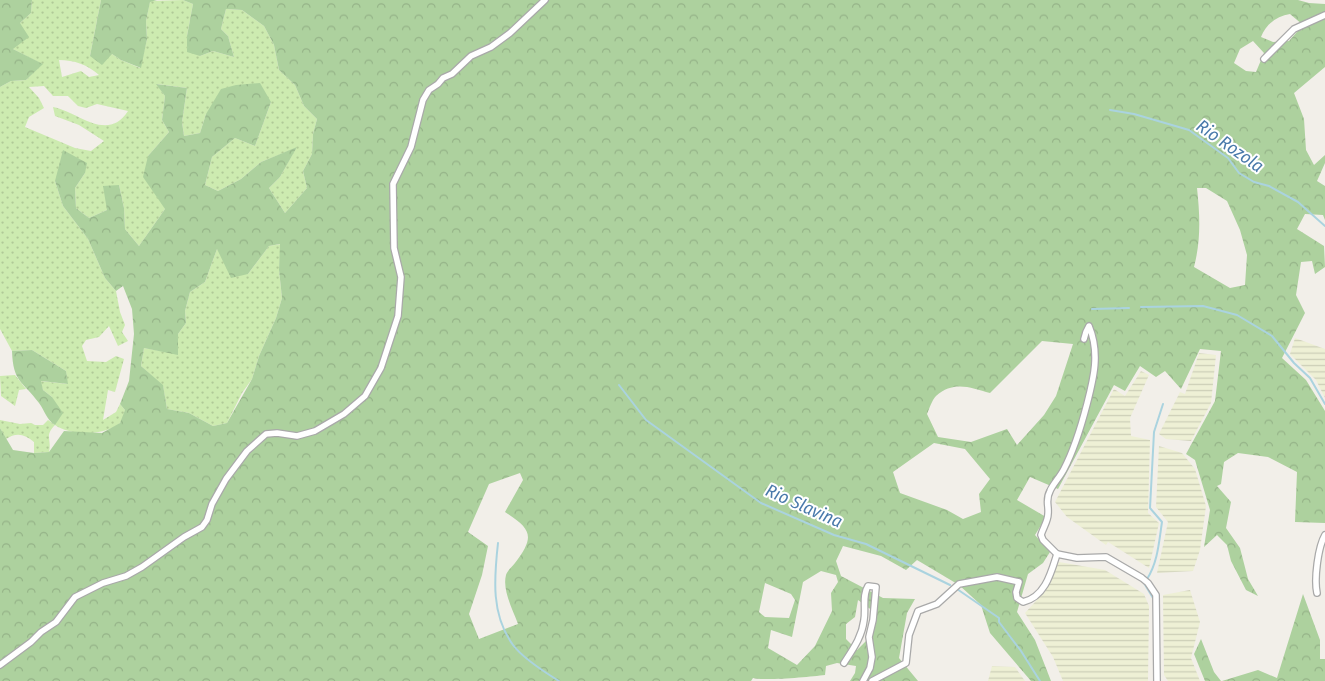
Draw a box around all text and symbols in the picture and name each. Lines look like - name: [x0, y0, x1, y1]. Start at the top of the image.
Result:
- water label: Rio Rozola: [1192, 115, 1268, 177]
- water label: Rio Slavina: [762, 479, 846, 533]

